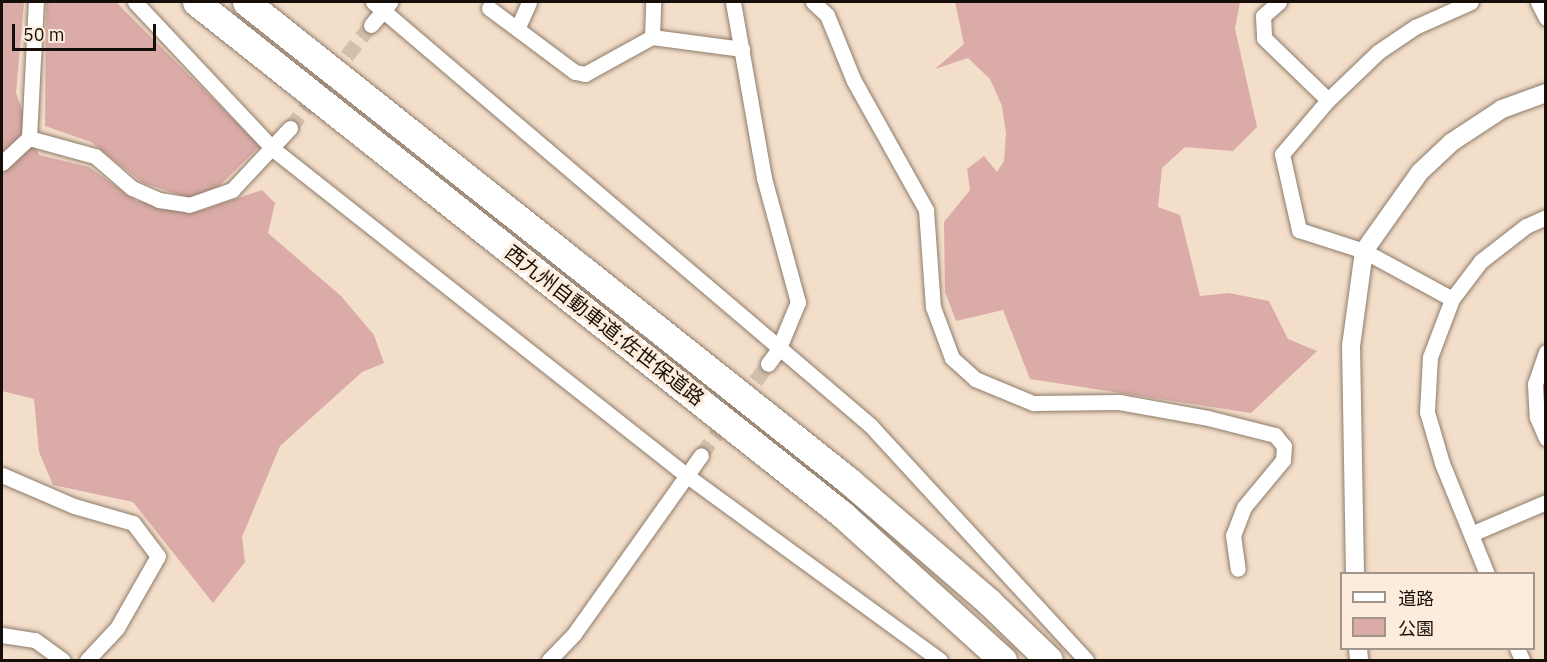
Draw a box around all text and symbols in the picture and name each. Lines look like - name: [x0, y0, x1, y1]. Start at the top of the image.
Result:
- scale bar: [15, 12, 159, 50]
- text: 50 m: [23, 23, 65, 46]
- street label: 西九州自動車道;佐世保道路: [501, 240, 709, 410]
- legend: [1340, 572, 1535, 650]
- text: 道路: [1398, 587, 1434, 610]
- text: 公園: [1398, 617, 1434, 640]

